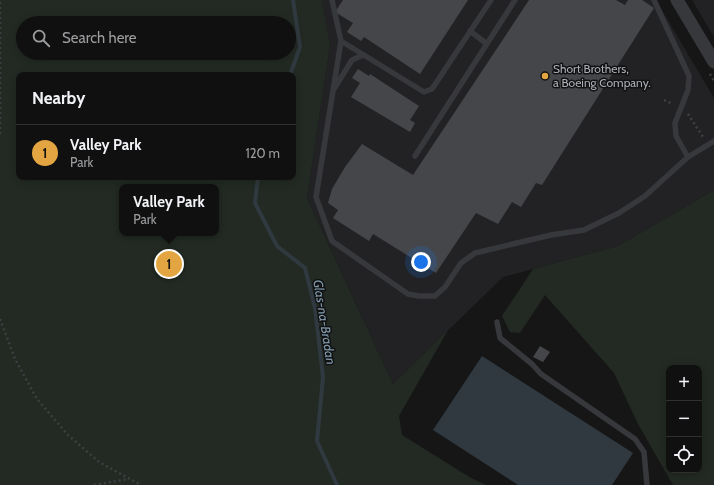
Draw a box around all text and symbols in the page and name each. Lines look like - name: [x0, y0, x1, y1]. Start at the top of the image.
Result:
- search box: [16, 16, 296, 60]
- icon: search: [30, 27, 52, 49]
- text: Search here: [62, 29, 137, 47]
- place label: Short Brothers, a Boeing Company.: [553, 61, 651, 90]
- marker: Short Brothers, a Boeing Company.: [540, 71, 550, 81]
- text: Nearby: [32, 88, 85, 108]
- text: Valley Park: [70, 136, 141, 154]
- text: 1: [43, 145, 47, 161]
- text: 120 m: [246, 145, 280, 161]
- text: Park: [70, 154, 93, 170]
- popup: [119, 184, 219, 236]
- text: Valley Park: [133, 193, 205, 211]
- text: Park: [133, 211, 157, 227]
- pin: 1: [156, 249, 182, 279]
- your location: [411, 252, 431, 272]
- water label: Glas-na-Bradan: [310, 278, 340, 366]
- map controls: [666, 365, 702, 473]
- button: +: [666, 365, 702, 401]
- button: −: [666, 401, 702, 437]
- button: locate: [666, 437, 702, 473]

